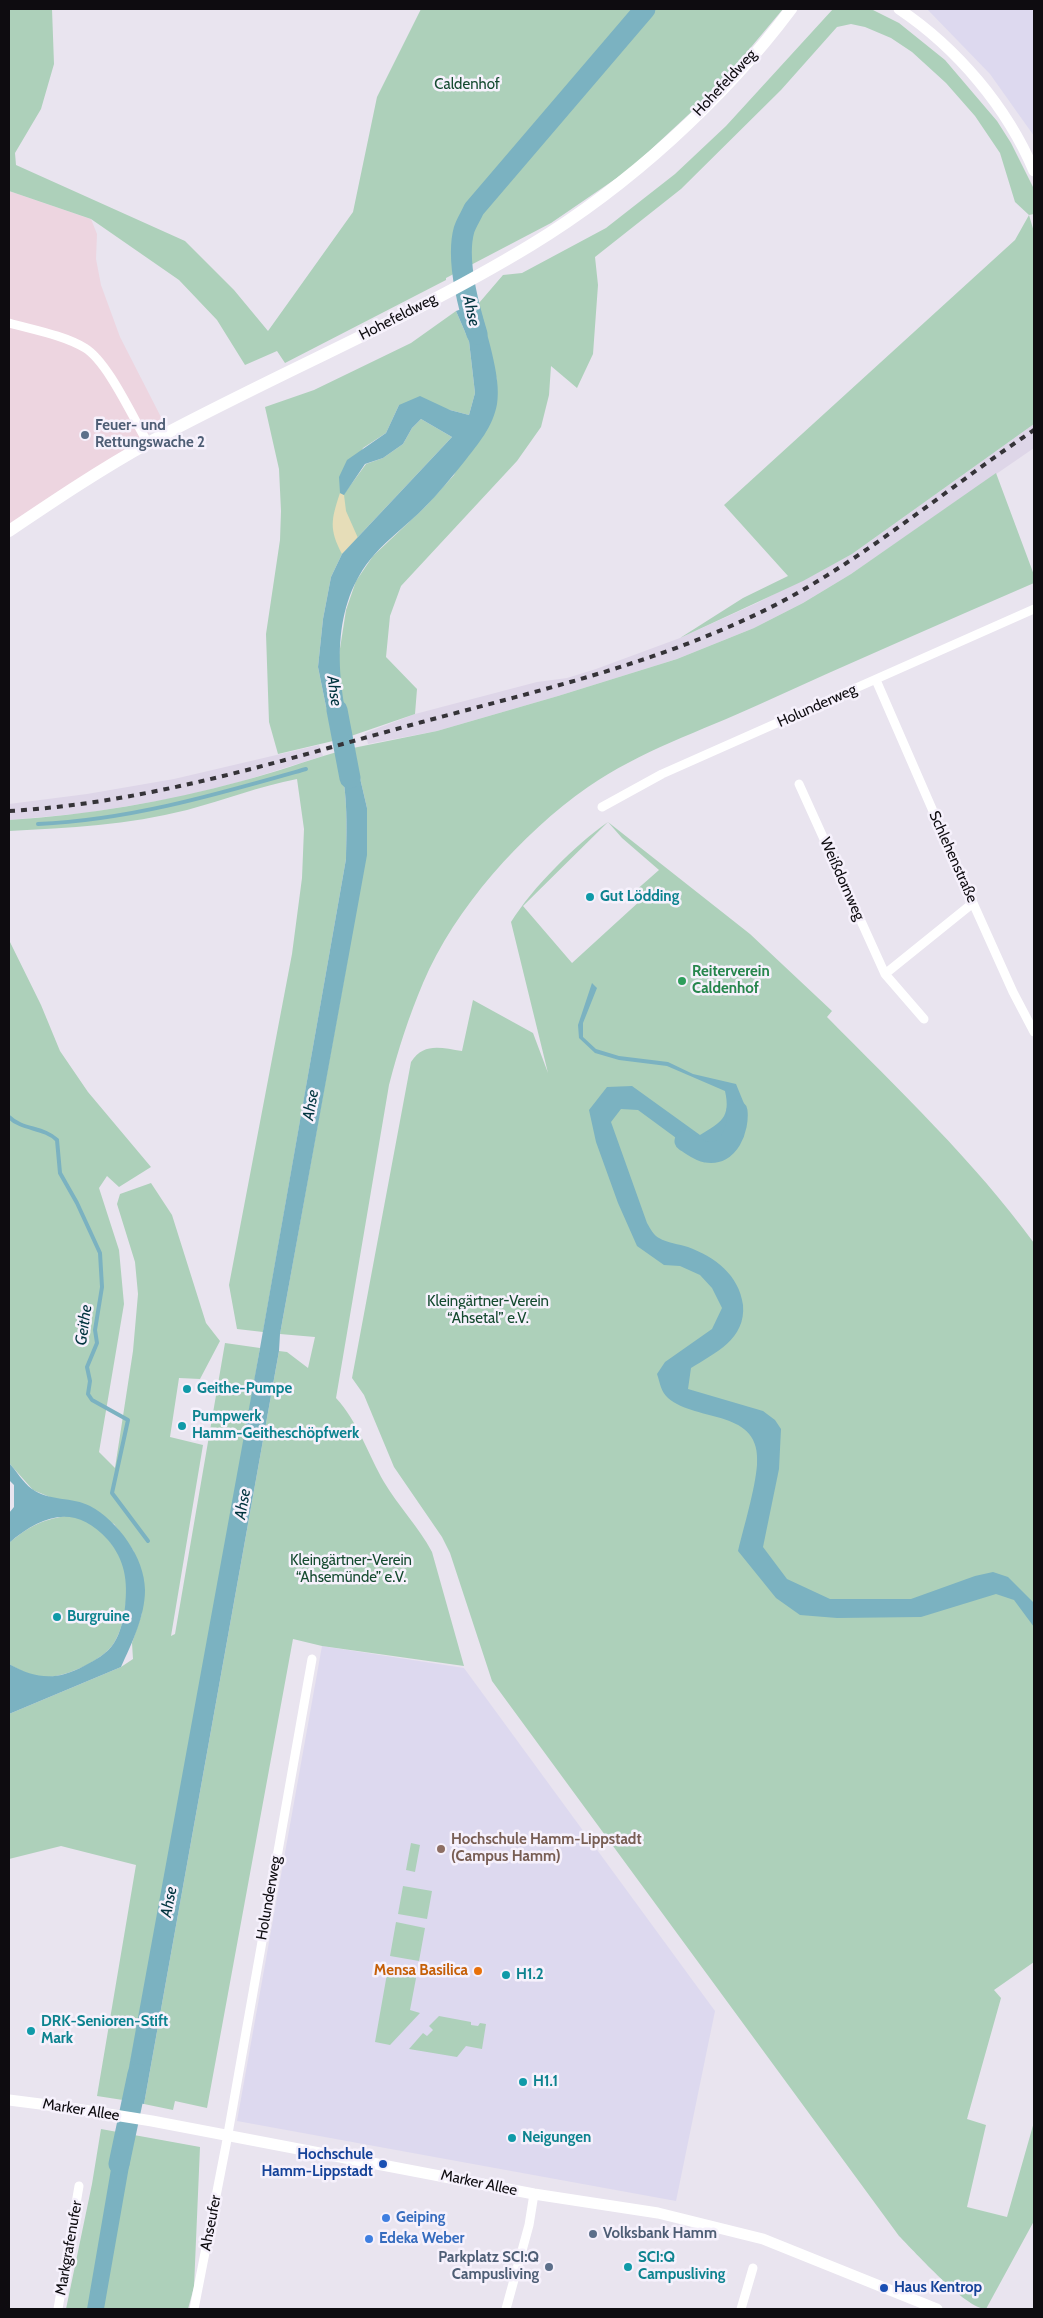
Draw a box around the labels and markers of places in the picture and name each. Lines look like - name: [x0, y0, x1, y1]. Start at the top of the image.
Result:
- place label: Feuer- und Rettungswache 2: [95, 417, 205, 452]
- marker: Feuer- und Rettungswache 2: [79, 429, 91, 441]
- place label: Gut Lödding: [600, 888, 679, 906]
- marker: Gut Lödding: [584, 891, 596, 903]
- place label: Reiterverein Caldenhof: [692, 963, 770, 998]
- marker: Reiterverein Caldenhof: [676, 975, 688, 987]
- place label: Geithe-Pumpe: [197, 1380, 292, 1398]
- marker: Geithe-Pumpe: [181, 1383, 193, 1395]
- place label: Pumpwerk Hamm-Geitheschöpfwerk: [192, 1408, 359, 1443]
- marker: Pumpwerk Hamm-Geitheschöpfwerk: [176, 1420, 188, 1432]
- place label: Burgruine: [67, 1608, 130, 1626]
- marker: Burgruine: [51, 1611, 63, 1623]
- place label: Hochschule Hamm-Lippstadt (Campus Hamm): [451, 1831, 642, 1866]
- marker: Hochschule Hamm-Lippstadt (Campus Hamm): [435, 1843, 447, 1855]
- place label: Mensa Basilica: [374, 1962, 468, 1980]
- marker: Mensa Basilica: [472, 1965, 484, 1977]
- place label: H1.2: [516, 1966, 544, 1984]
- marker: H1.2: [500, 1969, 512, 1981]
- place label: DRK-Senioren-Stift Mark: [41, 2013, 168, 2048]
- marker: DRK-Senioren-Stift Mark: [25, 2025, 37, 2037]
- place label: H1.1: [533, 2073, 558, 2091]
- marker: H1.1: [517, 2076, 529, 2088]
- place label: Neigungen: [522, 2129, 591, 2147]
- marker: Neigungen: [506, 2132, 518, 2144]
- place label: Hochschule Hamm-Lippstadt: [261, 2146, 373, 2181]
- marker: Hochschule Hamm-Lippstadt: [377, 2158, 389, 2170]
- place label: Geiping: [396, 2209, 445, 2227]
- marker: Geiping: [380, 2212, 392, 2224]
- place label: Volksbank Hamm: [603, 2225, 717, 2243]
- marker: Volksbank Hamm: [587, 2228, 599, 2240]
- place label: Edeka Weber: [379, 2230, 465, 2248]
- marker: Edeka Weber: [363, 2233, 375, 2245]
- place label: Parkplatz SCI:Q Campusliving: [438, 2249, 539, 2284]
- place label: SCI:Q Campusliving: [638, 2249, 725, 2284]
- marker: Parkplatz SCI:Q Campusliving: [543, 2261, 555, 2273]
- marker: SCI:Q Campusliving: [622, 2261, 634, 2273]
- place label: Haus Kentrop: [894, 2279, 982, 2297]
- marker: Haus Kentrop: [878, 2282, 890, 2294]

